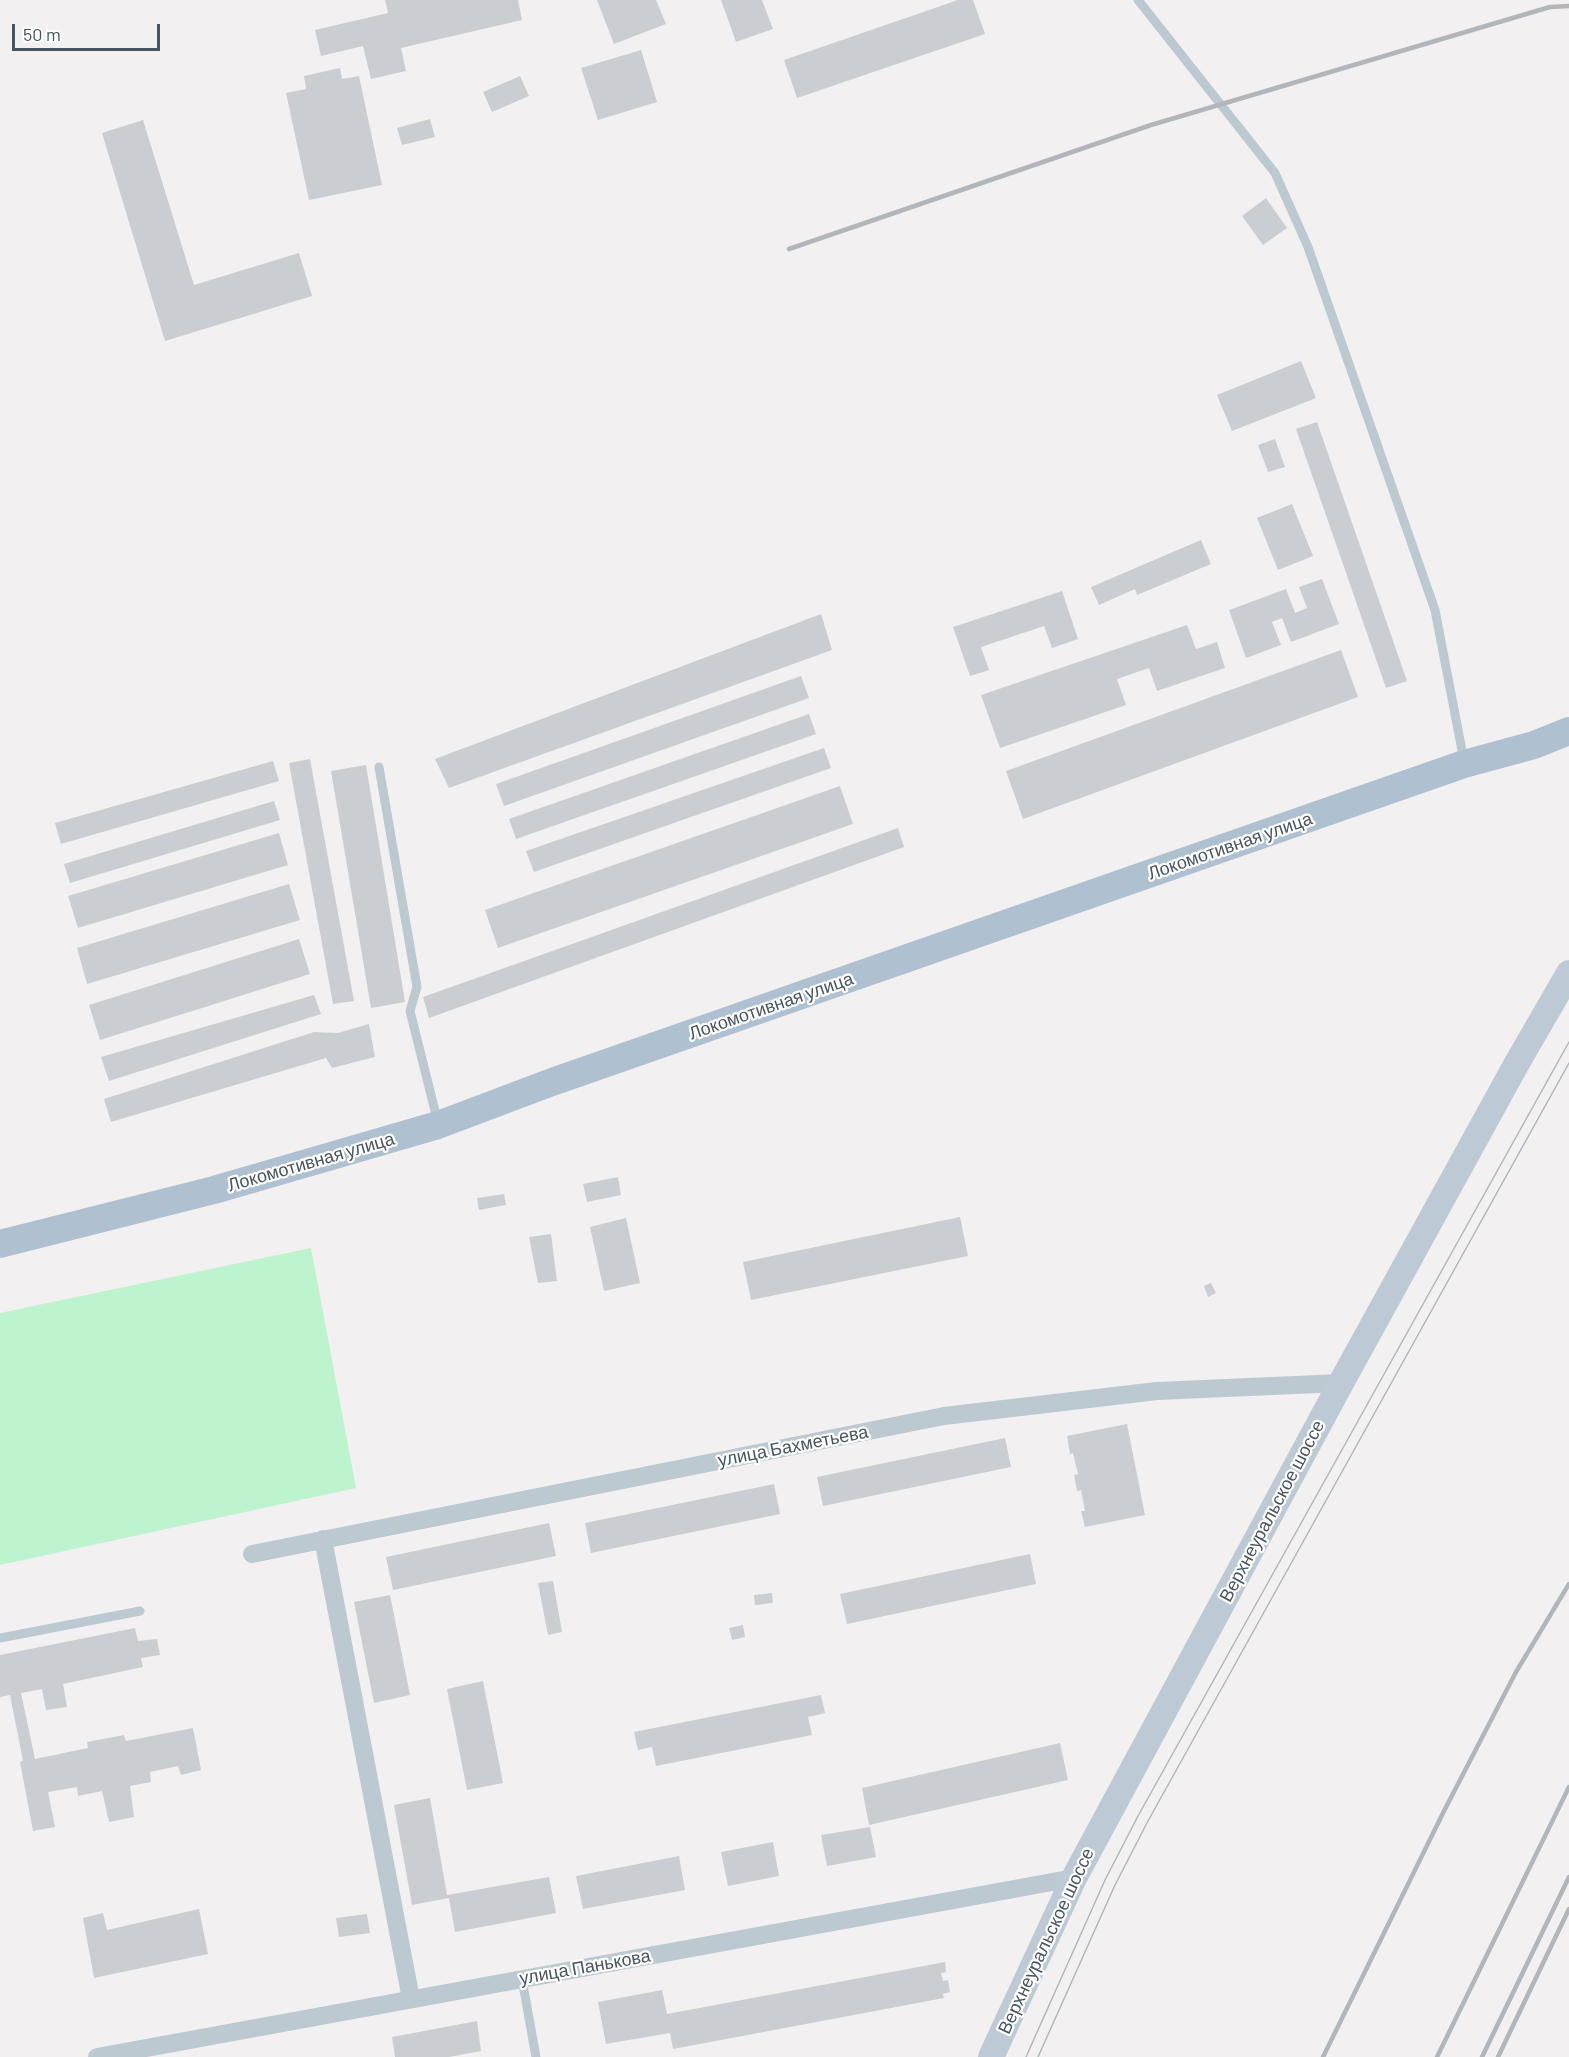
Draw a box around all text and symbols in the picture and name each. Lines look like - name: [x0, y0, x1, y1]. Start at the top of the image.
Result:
- scale bar: [15, 12, 164, 50]
- text: 50 m: [23, 23, 61, 45]
- street label: Локомотивная улица: [1145, 808, 1315, 884]
- street label: Локомотивная улица: [686, 968, 856, 1044]
- street label: Локомотивная улица: [225, 1128, 397, 1196]
- street label: Верхнеуральское шоссе: [1215, 1417, 1329, 1605]
- street label: улица Бахметьева: [716, 1421, 870, 1471]
- street label: Верхнеуральское шоссе: [993, 1845, 1099, 2037]
- street label: улица Панькова: [518, 1945, 652, 1989]

